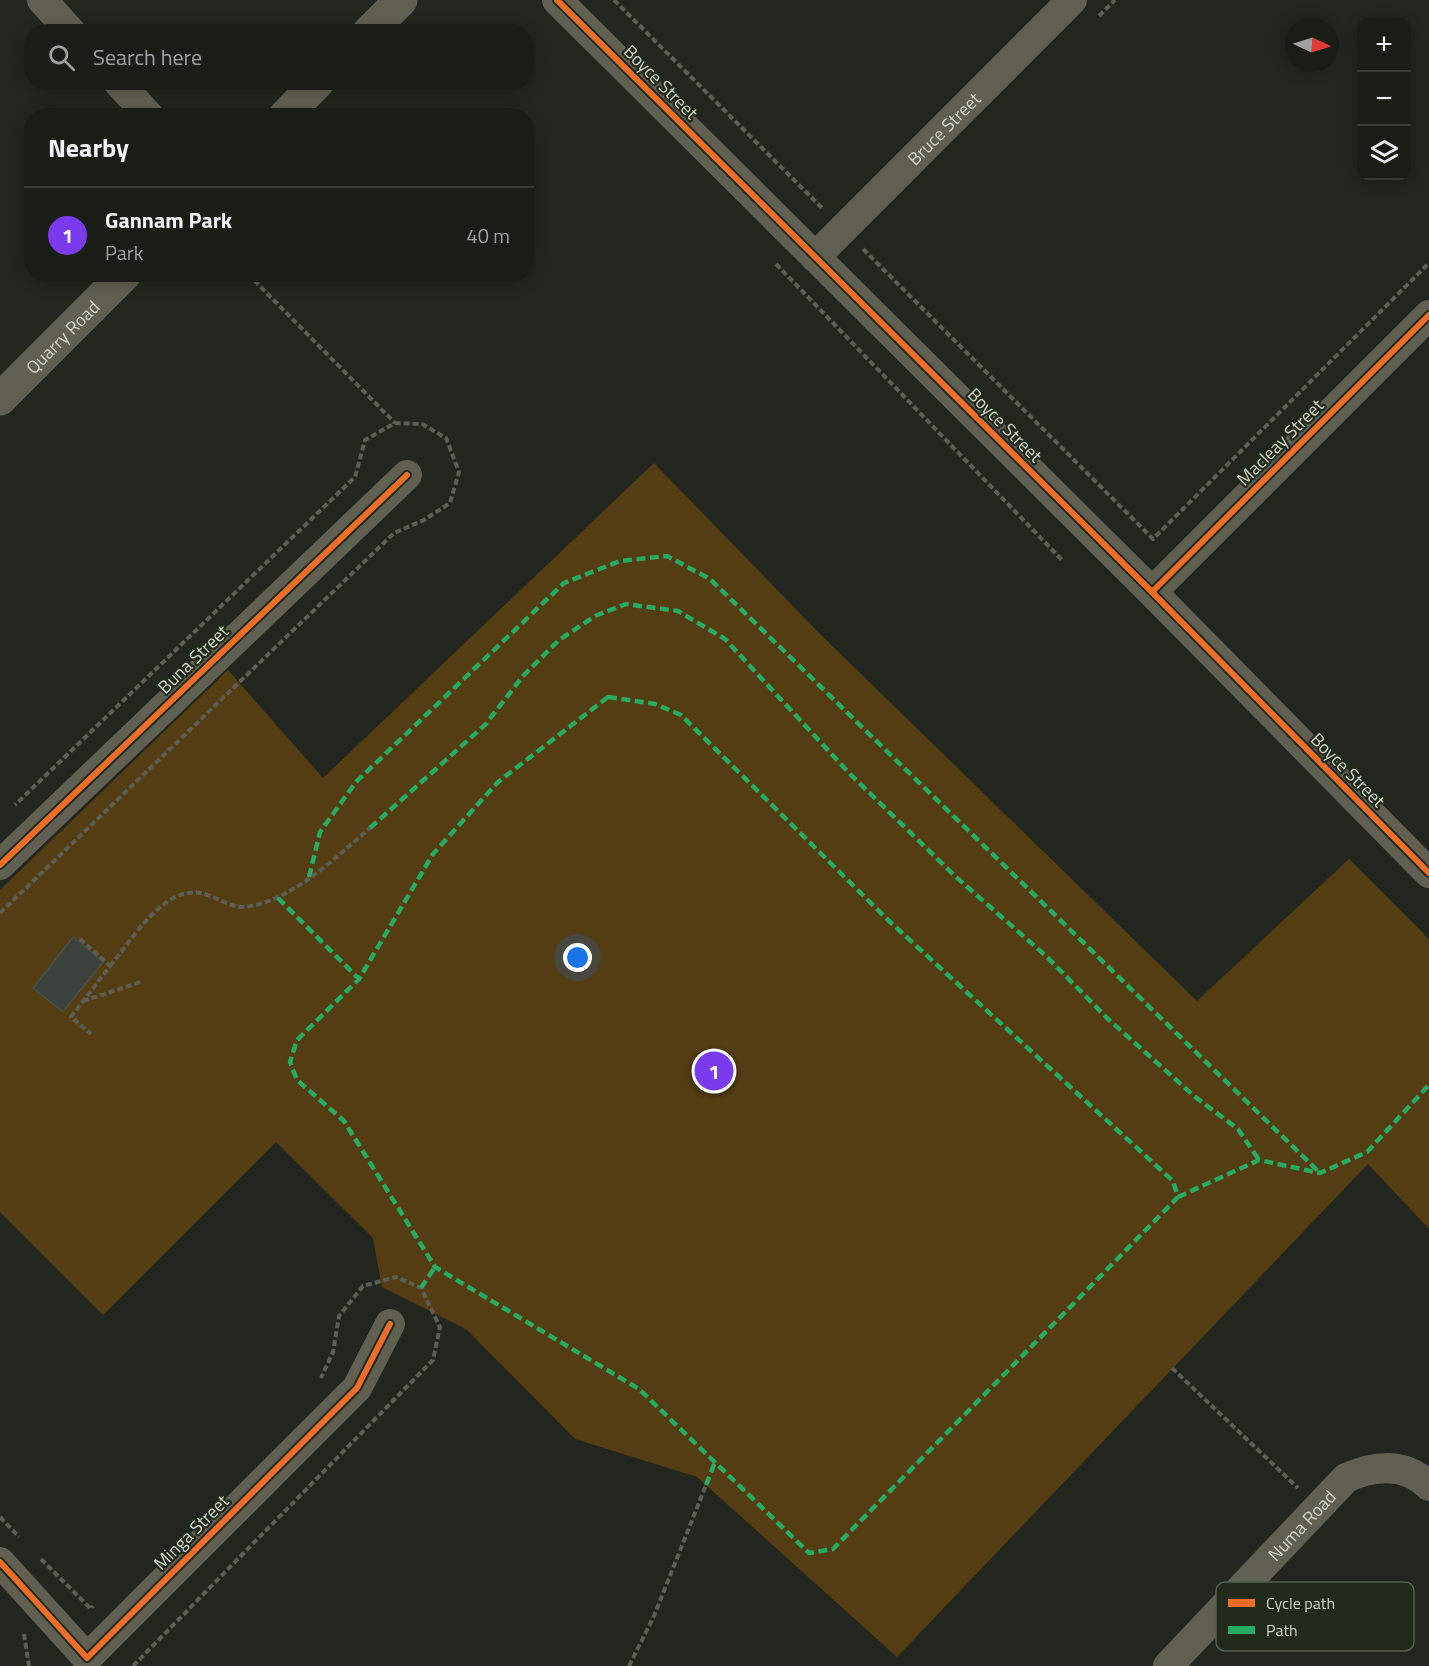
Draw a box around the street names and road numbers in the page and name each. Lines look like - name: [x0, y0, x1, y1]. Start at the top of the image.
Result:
- street label: Boyce Street: [617, 38, 705, 126]
- street label: Bruce Street: [901, 85, 987, 171]
- street label: Quarry Road: [19, 294, 105, 380]
- street label: Boyce Street: [961, 381, 1049, 469]
- street label: Macleay Street: [1230, 392, 1330, 492]
- street label: Buna Street: [151, 618, 235, 700]
- street label: Boyce Street: [1304, 726, 1392, 814]
- street label: Numa Road: [1261, 1484, 1342, 1567]
- street label: Minga Street: [147, 1488, 235, 1576]

